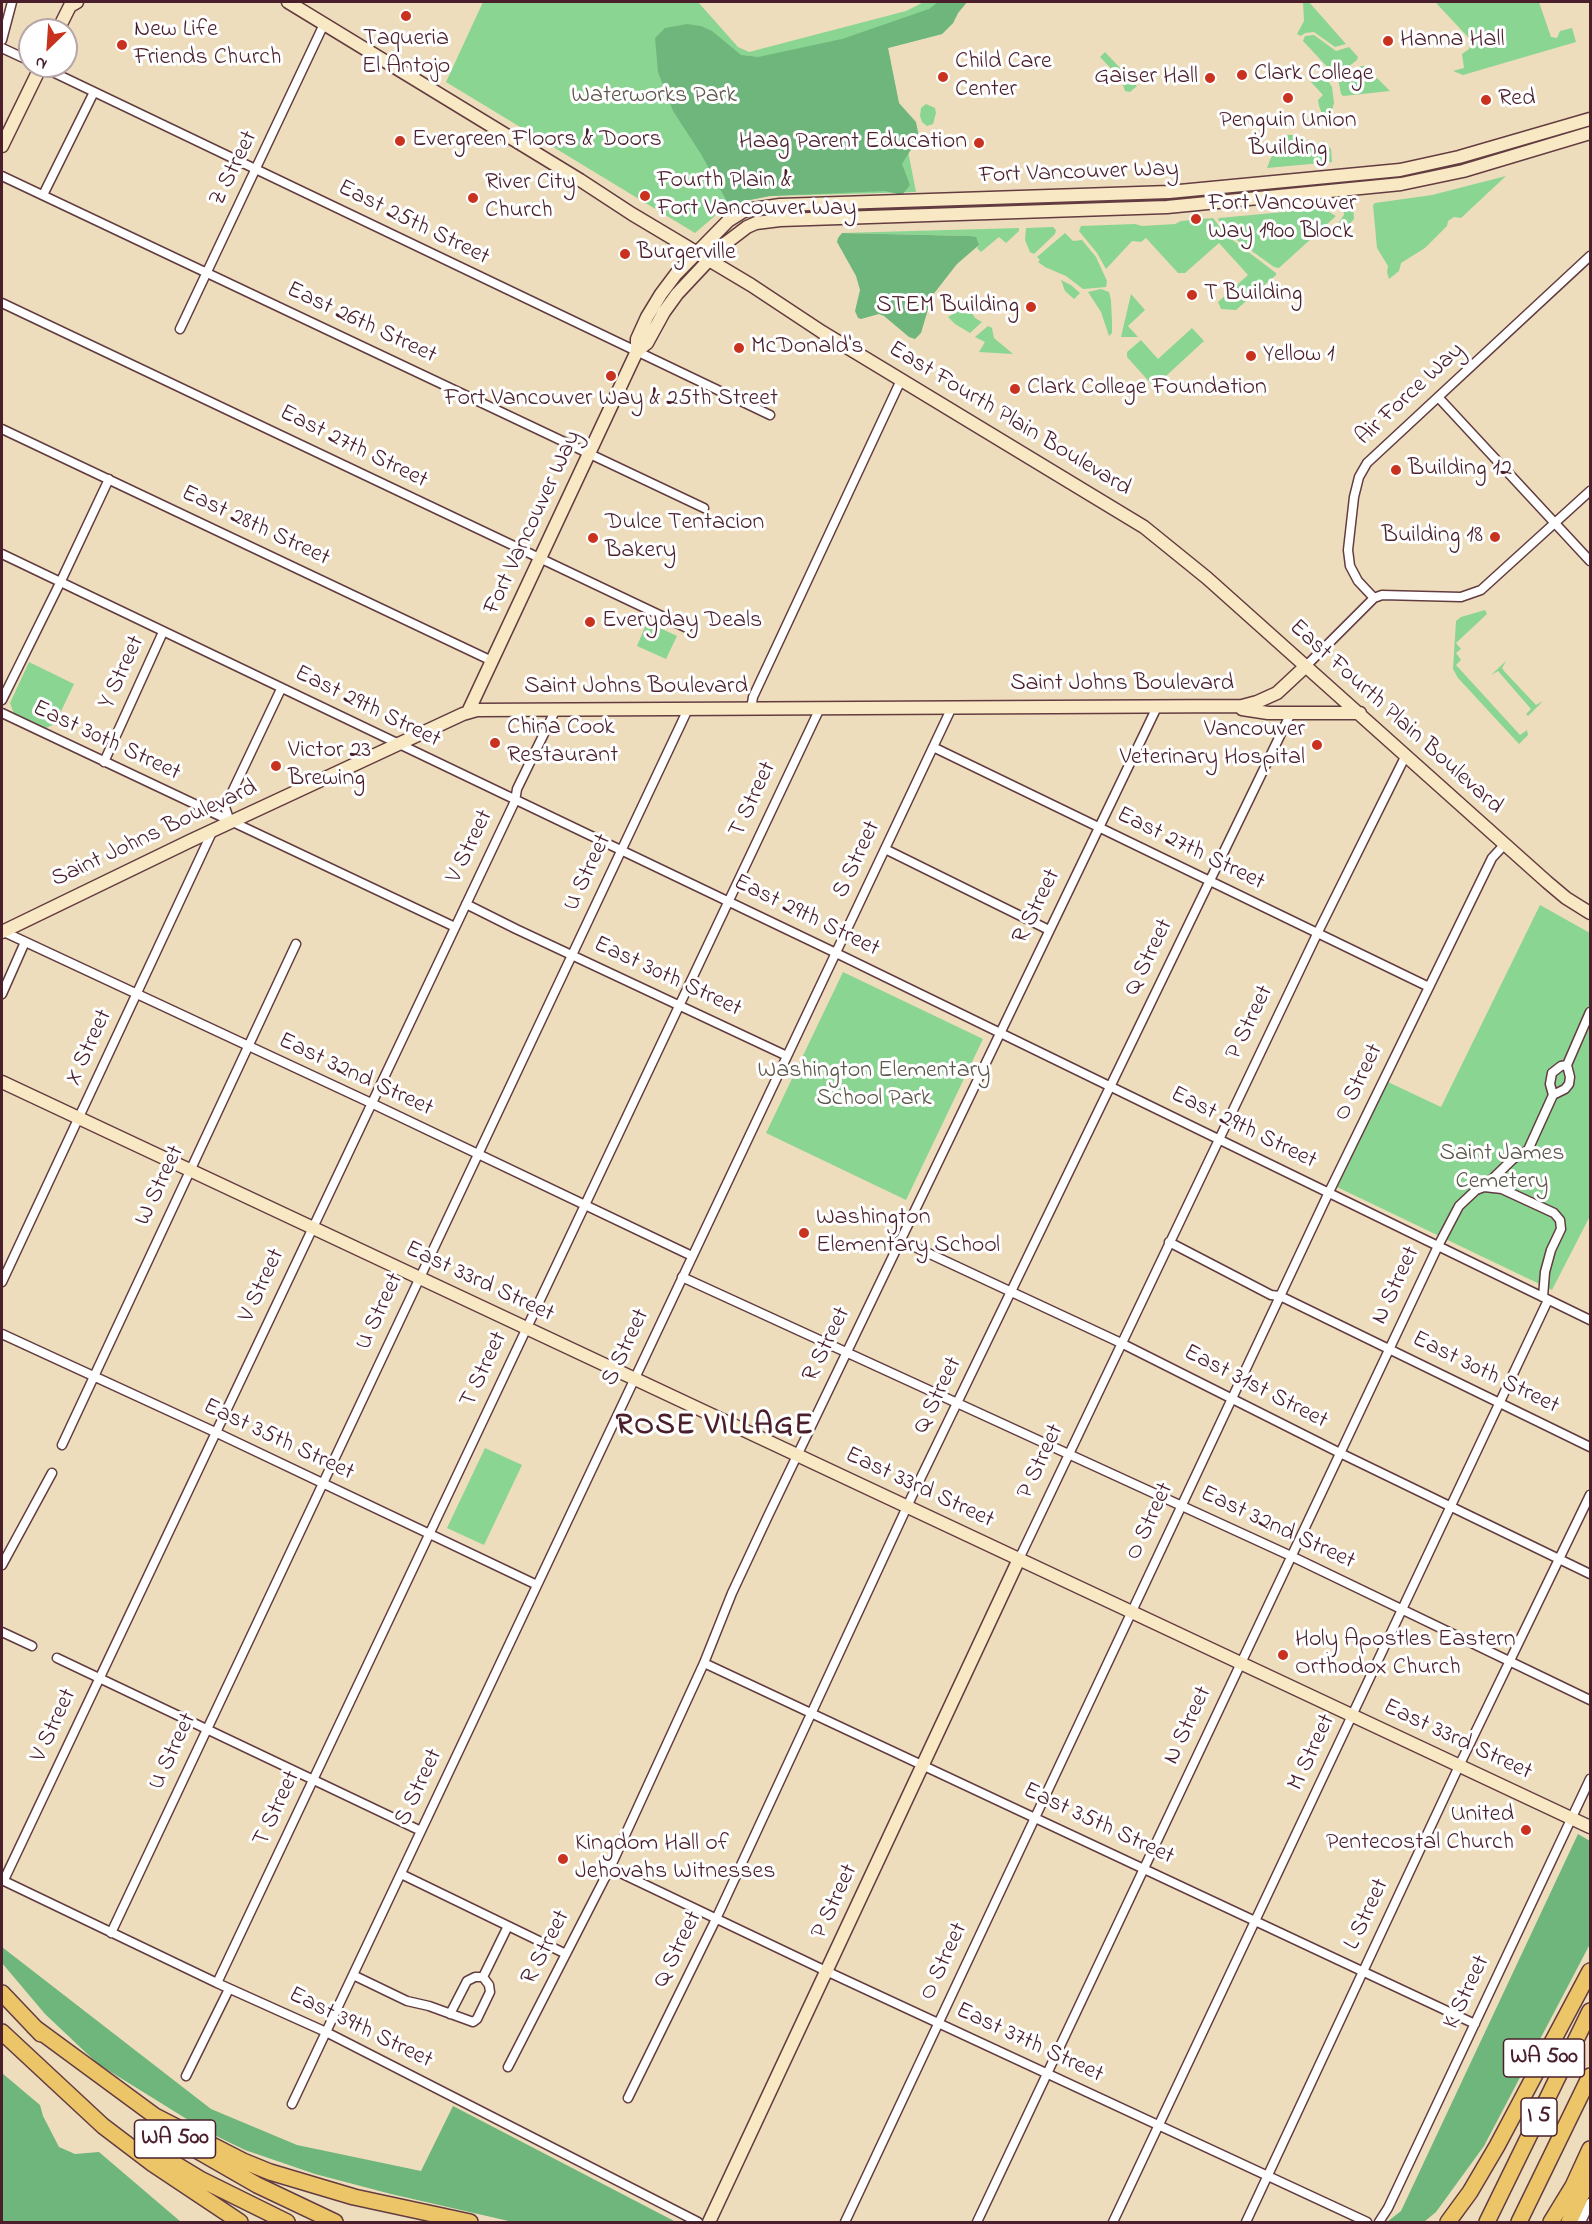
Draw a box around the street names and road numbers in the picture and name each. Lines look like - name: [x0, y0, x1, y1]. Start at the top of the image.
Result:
- street label: Z Street: [204, 127, 266, 211]
- street label: Fort Vancouver Way: [979, 156, 1179, 192]
- street label: East 25th Street: [332, 175, 494, 273]
- street label: East 26th Street: [281, 277, 441, 371]
- street label: East Fourth Plain Boulevard: [882, 336, 1136, 504]
- street label: Air Force Way: [1351, 337, 1471, 453]
- street label: East 27th Street: [274, 400, 432, 496]
- street label: Fort Vancouver Way: [479, 427, 589, 619]
- street label: East 28th Street: [176, 480, 334, 574]
- street label: East Fourth Plain Boulevard: [1282, 614, 1508, 822]
- street label: Y Street: [94, 632, 152, 714]
- street label: East 29th Street: [289, 660, 445, 756]
- street label: Saint Johns Boulevard: [1010, 671, 1234, 699]
- street label: Saint Johns Boulevard: [524, 674, 748, 702]
- street label: East 30th Street: [27, 695, 185, 789]
- street label: T Street: [724, 758, 784, 842]
- street label: Saint Johns Boulevard: [48, 775, 262, 895]
- street label: East 27th Street: [1111, 802, 1269, 898]
- street label: V Street: [441, 806, 501, 888]
- street label: S Street: [828, 817, 888, 903]
- street label: U Street: [559, 830, 619, 916]
- street label: R Street: [1008, 865, 1068, 949]
- street label: East 29th Street: [728, 869, 884, 965]
- street label: Q Street: [1119, 915, 1181, 1001]
- street label: East 30th Street: [588, 931, 746, 1025]
- street label: P Street: [1221, 981, 1281, 1065]
- street label: X Street: [60, 1006, 120, 1090]
- street label: East 32nd Street: [273, 1028, 437, 1124]
- street label: O Street: [1329, 1040, 1391, 1126]
- street label: East 29th Street: [1165, 1081, 1321, 1177]
- street label: W Street: [130, 1141, 192, 1231]
- street label: East 33rd Street: [400, 1236, 558, 1330]
- street label: N Street: [1366, 1242, 1428, 1330]
- street label: V Street: [234, 1245, 292, 1327]
- street label: U Street: [351, 1269, 411, 1355]
- street label: R Street: [798, 1303, 858, 1387]
- street label: S Street: [597, 1305, 657, 1391]
- street label: East 30th Street: [1407, 1326, 1563, 1422]
- street label: T Street: [455, 1328, 515, 1412]
- street label: East 31st Street: [1178, 1339, 1332, 1437]
- street label: Q Street: [908, 1353, 970, 1439]
- street label: East 35th Street: [198, 1393, 358, 1489]
- street label: P Street: [1012, 1420, 1072, 1504]
- street label: East 33rd Street: [840, 1442, 998, 1536]
- street label: O Street: [1121, 1479, 1181, 1565]
- street label: East 32nd Street: [1195, 1481, 1359, 1577]
- street label: N Street: [1158, 1682, 1220, 1770]
- street label: V Street: [26, 1685, 84, 1767]
- street label: East 33rd Street: [1378, 1694, 1536, 1788]
- street label: U Street: [144, 1709, 204, 1795]
- street label: M Street: [1283, 1710, 1343, 1796]
- street label: S Street: [390, 1745, 450, 1831]
- street label: T Street: [248, 1767, 308, 1851]
- street label: East 35th Street: [1018, 1777, 1178, 1873]
- street label: P Street: [806, 1860, 866, 1944]
- street label: L Street: [1339, 1875, 1397, 1955]
- street label: R Street: [516, 1906, 578, 1990]
- street label: Q Street: [648, 1907, 710, 1993]
- street label: O Street: [915, 1919, 975, 2005]
- street label: K Street: [1438, 1952, 1498, 2034]
- street label: East 39th Street: [283, 1982, 437, 2076]
- street label: East 37th Street: [951, 1997, 1107, 2091]
- road number: WA 500: [1504, 2039, 1584, 2077]
- road number: I 5: [1521, 2098, 1557, 2136]
- road number: WA 500: [134, 2120, 216, 2158]

